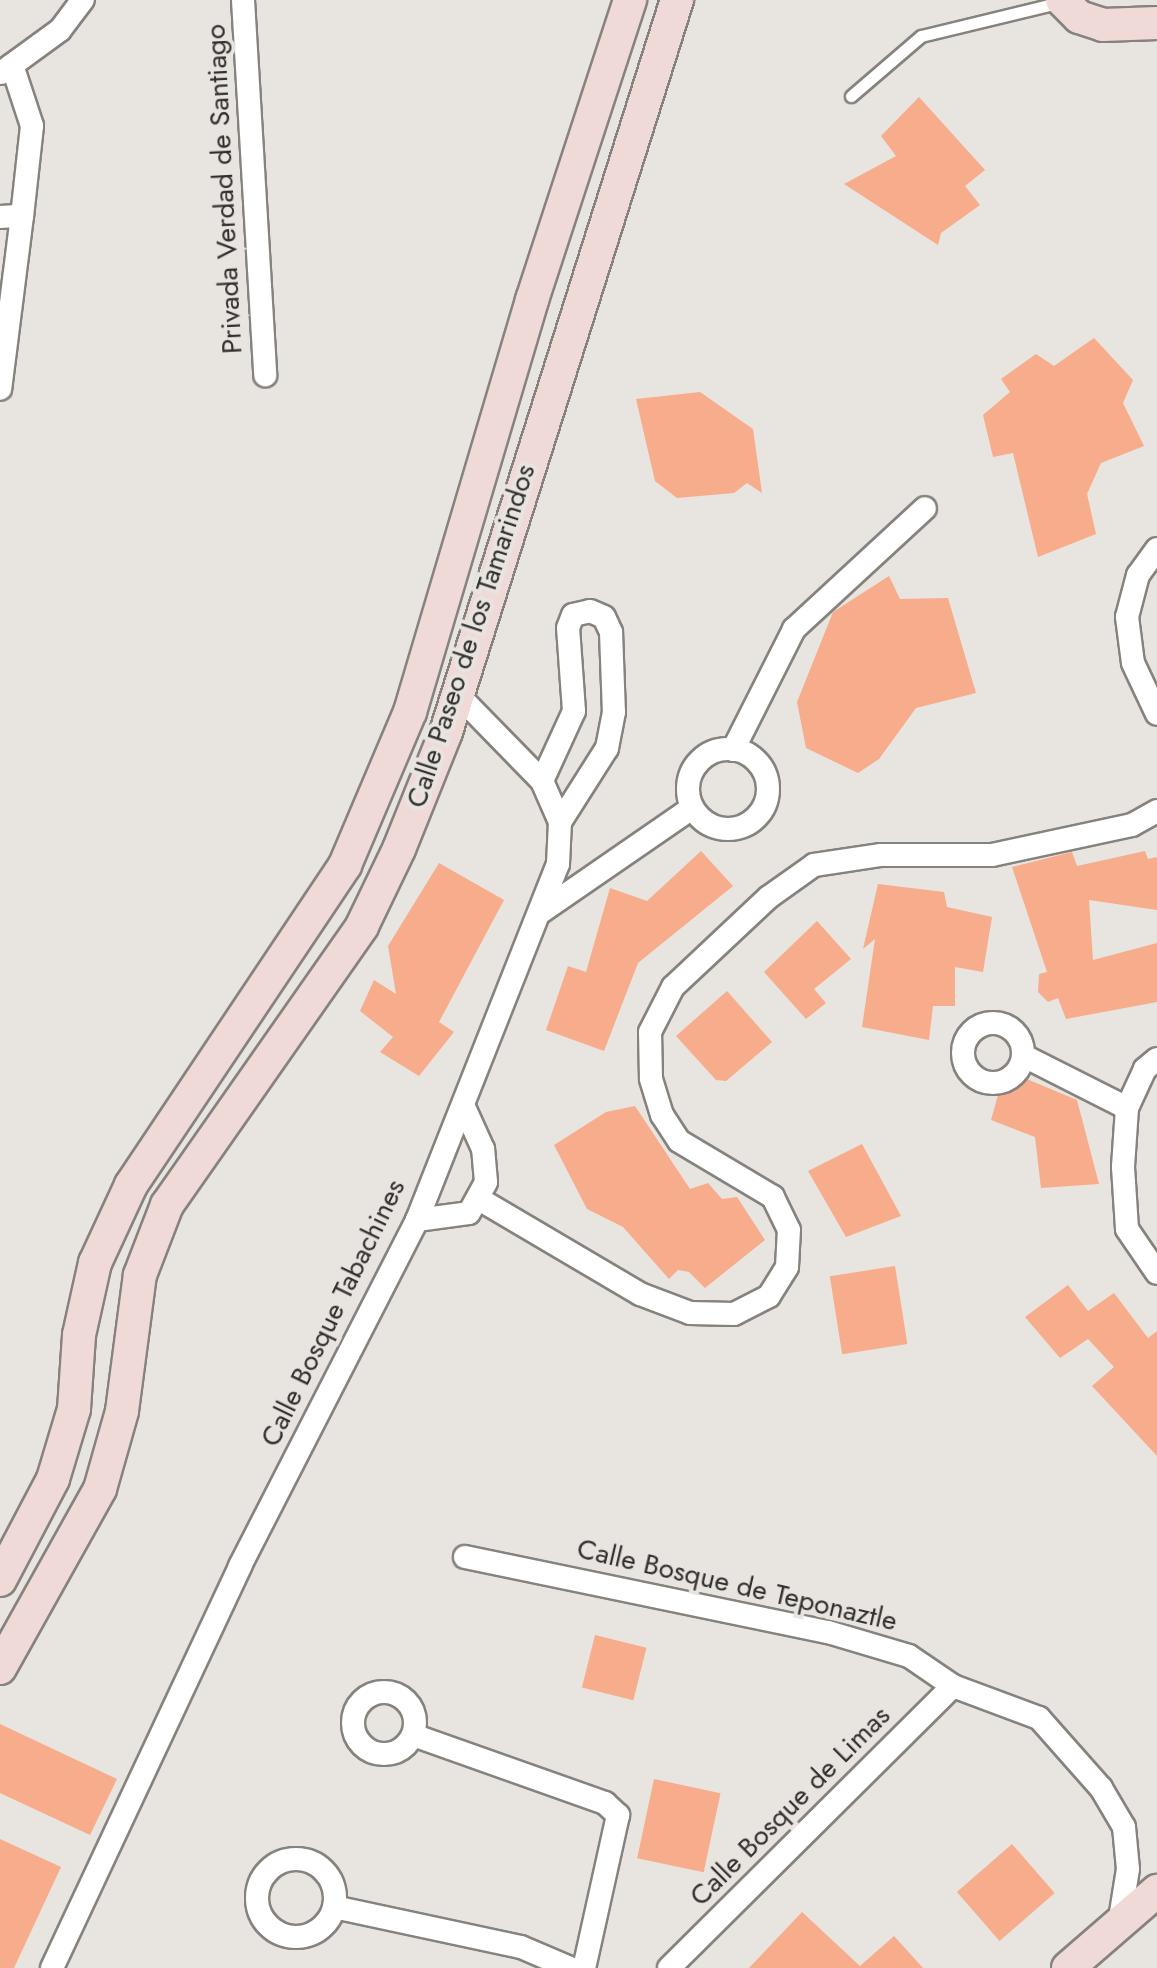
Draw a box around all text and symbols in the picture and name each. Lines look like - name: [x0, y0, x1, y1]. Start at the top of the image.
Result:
- street label: Privada Verdad de Santiago: [199, 23, 249, 355]
- street label: Calle Paseo de los Tamarindos: [400, 460, 542, 812]
- street label: Calle Bosque Tabachines: [254, 1174, 412, 1452]
- street label: Calle Bosque de Teponaztle: [574, 1532, 900, 1638]
- street label: Calle Bosque de Limas: [683, 1699, 897, 1913]

